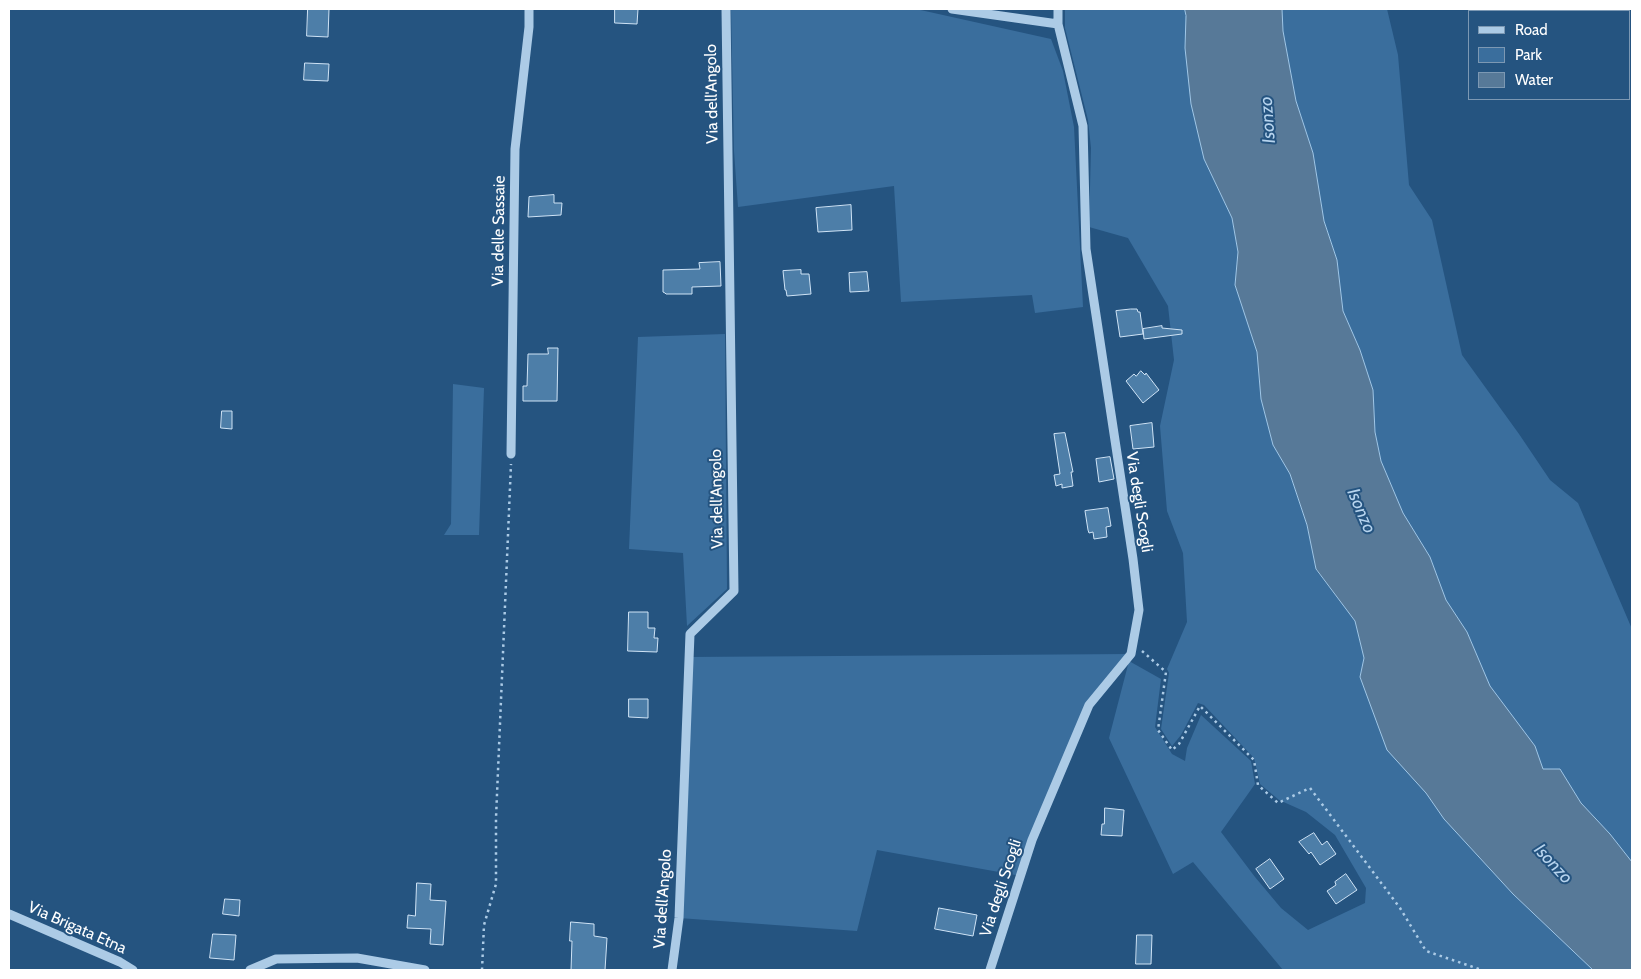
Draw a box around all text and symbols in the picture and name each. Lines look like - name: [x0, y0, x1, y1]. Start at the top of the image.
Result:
- legend: [1468, 10, 1631, 100]
- text: Road: [1515, 21, 1548, 39]
- street label: Via dell'Angolo: [702, 44, 722, 144]
- text: Park: [1515, 46, 1542, 64]
- text: Water: [1515, 71, 1553, 89]
- water label: Isonzo: [1256, 96, 1280, 144]
- street label: Via delle Sassaie: [488, 175, 510, 287]
- street label: Via dell'Angolo: [707, 449, 727, 549]
- street label: Via degli Scogli: [1122, 450, 1156, 554]
- water label: Isonzo: [1342, 485, 1380, 537]
- street label: Via degli Scogli: [976, 837, 1026, 939]
- water label: Isonzo: [1529, 840, 1577, 888]
- street label: Via dell'Angolo: [650, 849, 676, 949]
- street label: Via Brigata Etna: [25, 898, 129, 958]

